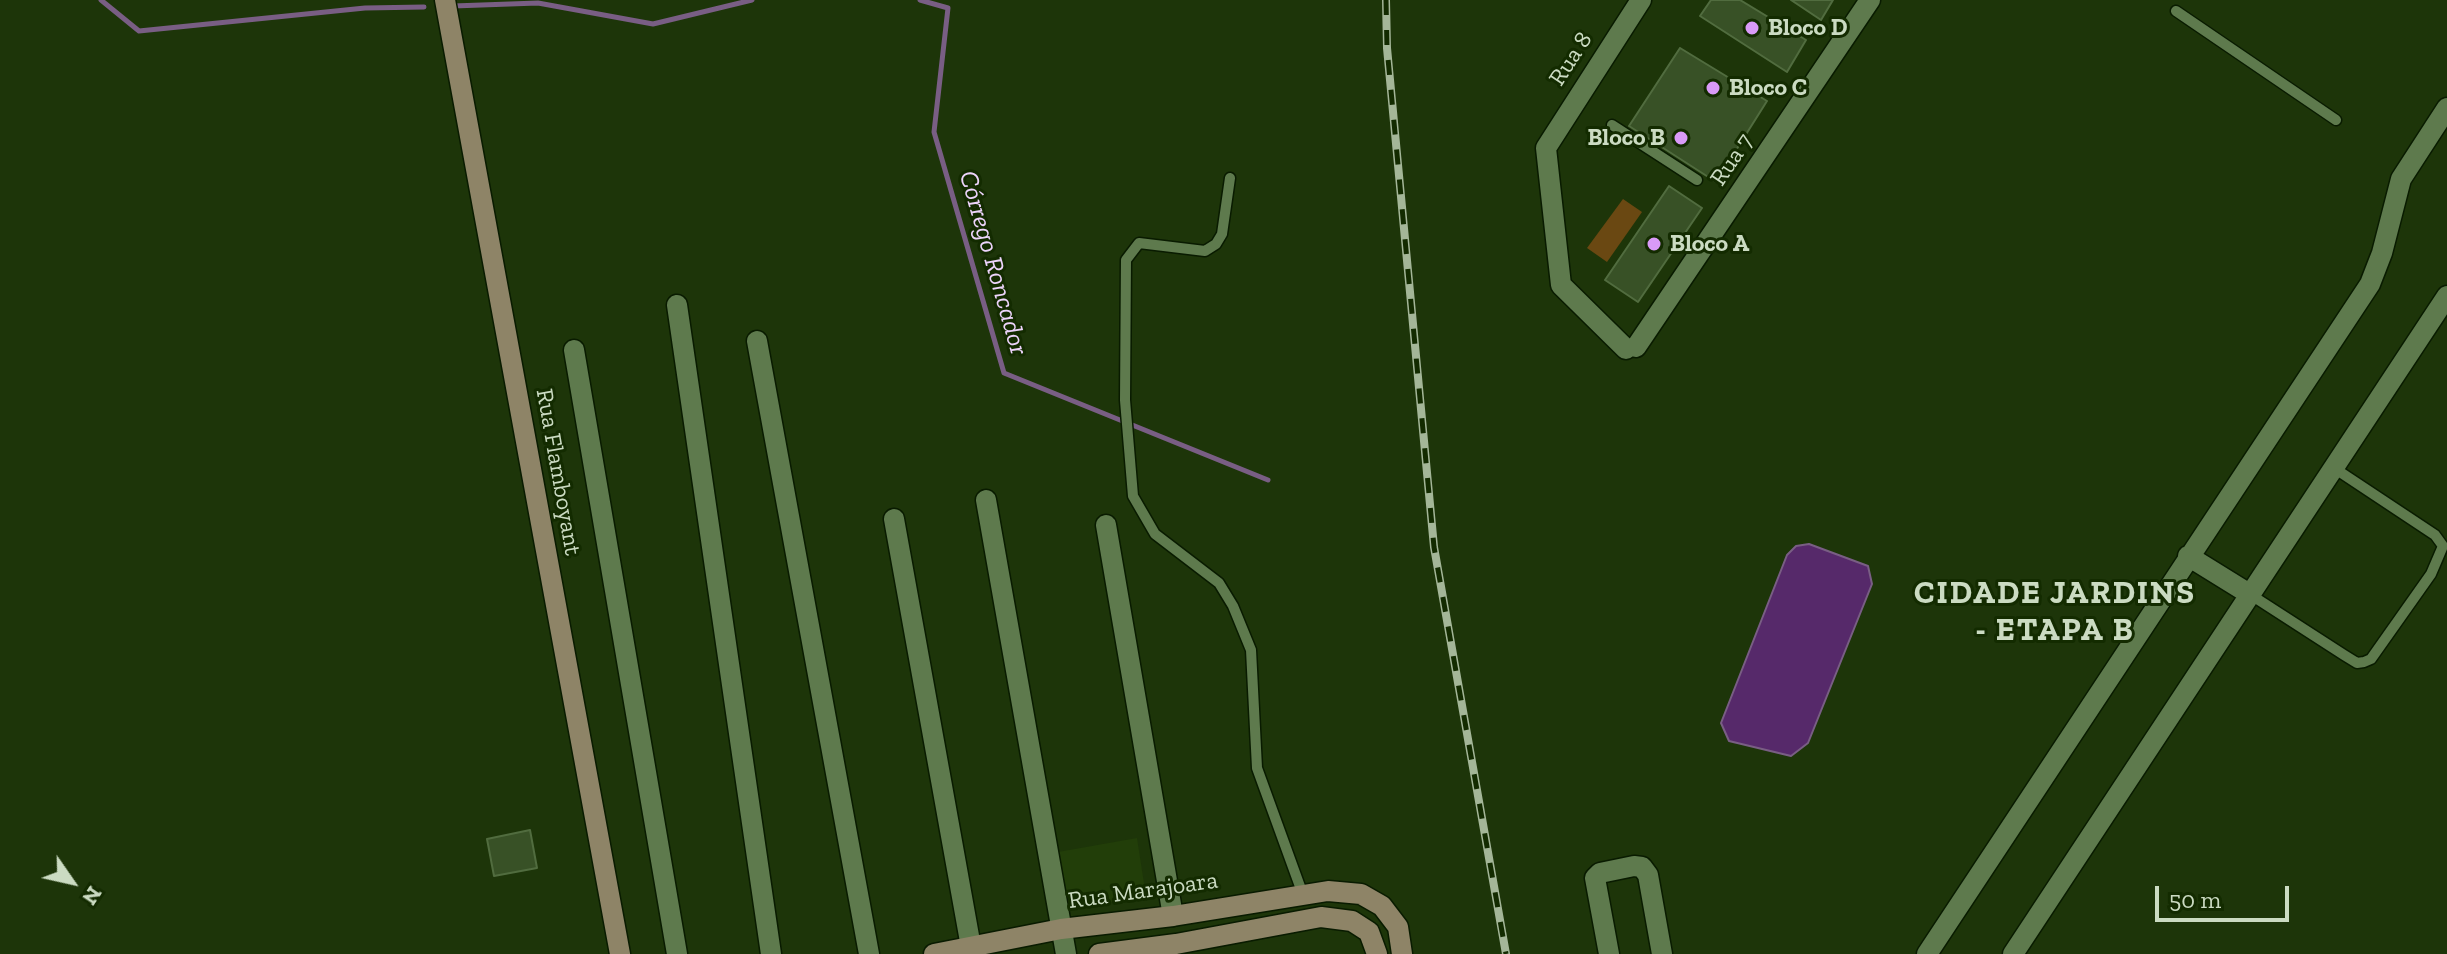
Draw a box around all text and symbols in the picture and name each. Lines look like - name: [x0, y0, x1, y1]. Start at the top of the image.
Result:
- place label: Bloco D: [1768, 14, 1847, 42]
- marker: Bloco D: [1743, 19, 1761, 37]
- street label: Rua 8: [1543, 27, 1599, 91]
- place label: Bloco C: [1729, 74, 1807, 102]
- marker: Bloco C: [1704, 79, 1722, 97]
- place label: Bloco B: [1587, 124, 1665, 152]
- street label: Rua 7: [1704, 128, 1760, 192]
- marker: Bloco B: [1672, 129, 1690, 147]
- water label: Córrego Roncador: [952, 167, 1034, 359]
- place label: Bloco A: [1670, 230, 1749, 258]
- marker: Bloco A: [1645, 235, 1663, 253]
- street label: Rua Flamboyant: [529, 386, 587, 558]
- district label: CIDADE JARDINS - ETAPA B: [1914, 575, 2196, 650]
- north arrow: [32, 842, 112, 922]
- street label: Rua Marajoara: [1066, 866, 1220, 916]
- scale bar: [2159, 870, 2293, 920]
- text: N: [76, 881, 108, 910]
- text: 50 m: [2169, 885, 2221, 914]

